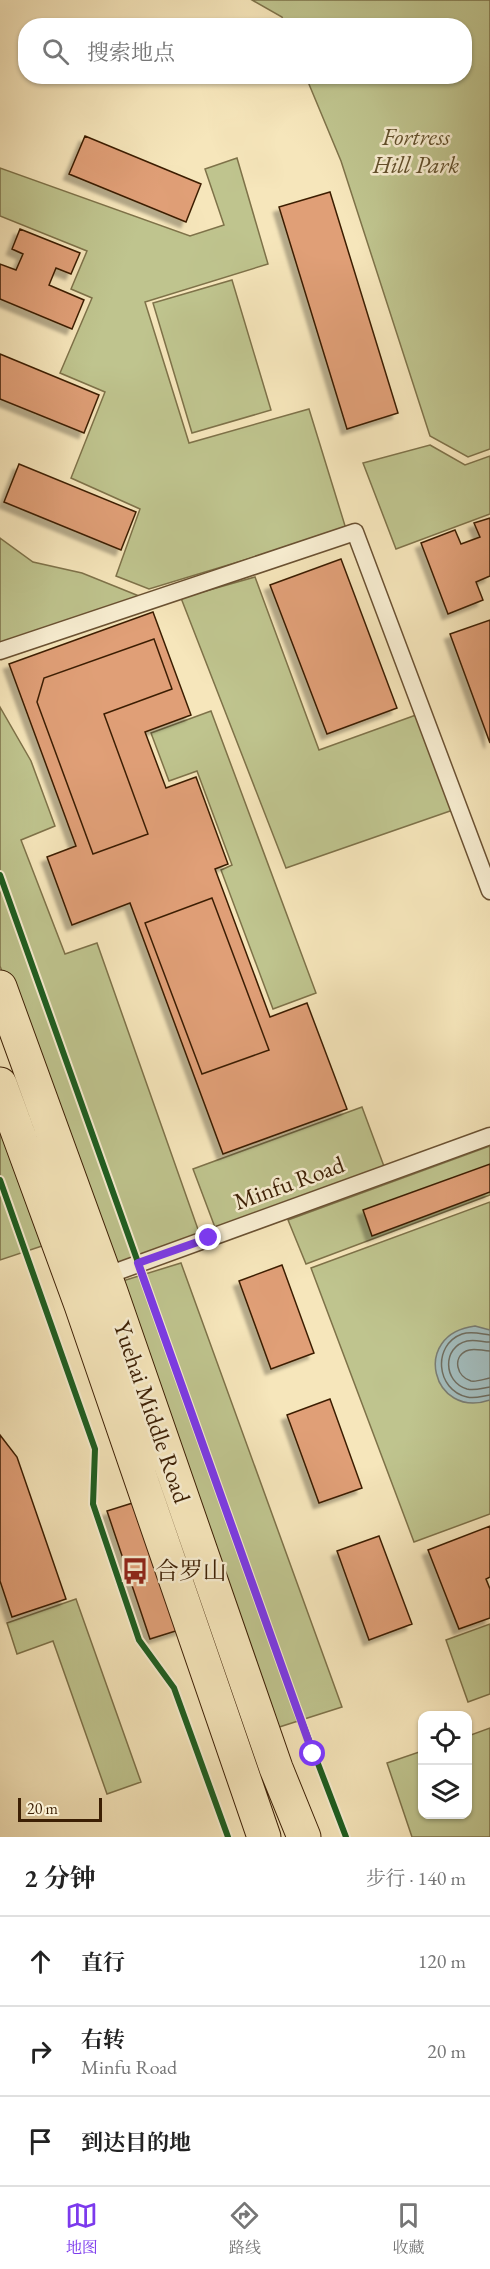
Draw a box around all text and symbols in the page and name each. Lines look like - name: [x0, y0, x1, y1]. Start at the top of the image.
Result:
- search box: [18, 18, 472, 84]
- icon: search: [39, 35, 72, 68]
- text: 搜索地点: [87, 38, 175, 67]
- park label: Fortress Hill Park: [372, 121, 459, 180]
- street label: Minfu Road: [229, 1148, 349, 1217]
- route end: [195, 1224, 221, 1250]
- street label: Yuehai Middle Road: [107, 1317, 198, 1508]
- place label: 合罗山: [155, 1555, 227, 1586]
- bus stop icon: 合罗山: [120, 1556, 150, 1586]
- map controls: [418, 1711, 472, 1819]
- button: locate: [418, 1711, 472, 1765]
- route start: [299, 1740, 325, 1766]
- button: layers: [418, 1765, 472, 1819]
- scale bar: [18, 1795, 102, 1822]
- text: 20 m: [27, 1798, 58, 1819]
- text: 2 分钟: [24, 1861, 96, 1895]
- text: 步行 · 140 m: [366, 1865, 466, 1891]
- icon: ahead: [24, 1945, 57, 1978]
- text: 直行: [81, 1948, 125, 1977]
- text: 120 m: [418, 1948, 466, 1974]
- text: 右转: [81, 2025, 125, 2054]
- icon: right: [24, 2035, 57, 2068]
- text: 20 m: [427, 2038, 466, 2064]
- text: Minfu Road: [81, 2054, 177, 2080]
- icon: arrive: [24, 2125, 57, 2158]
- text: 到达目的地: [81, 2128, 191, 2157]
- tab: 地图: [65, 2199, 98, 2258]
- tab: 路线: [228, 2199, 261, 2258]
- tab: 收藏: [392, 2199, 425, 2258]

